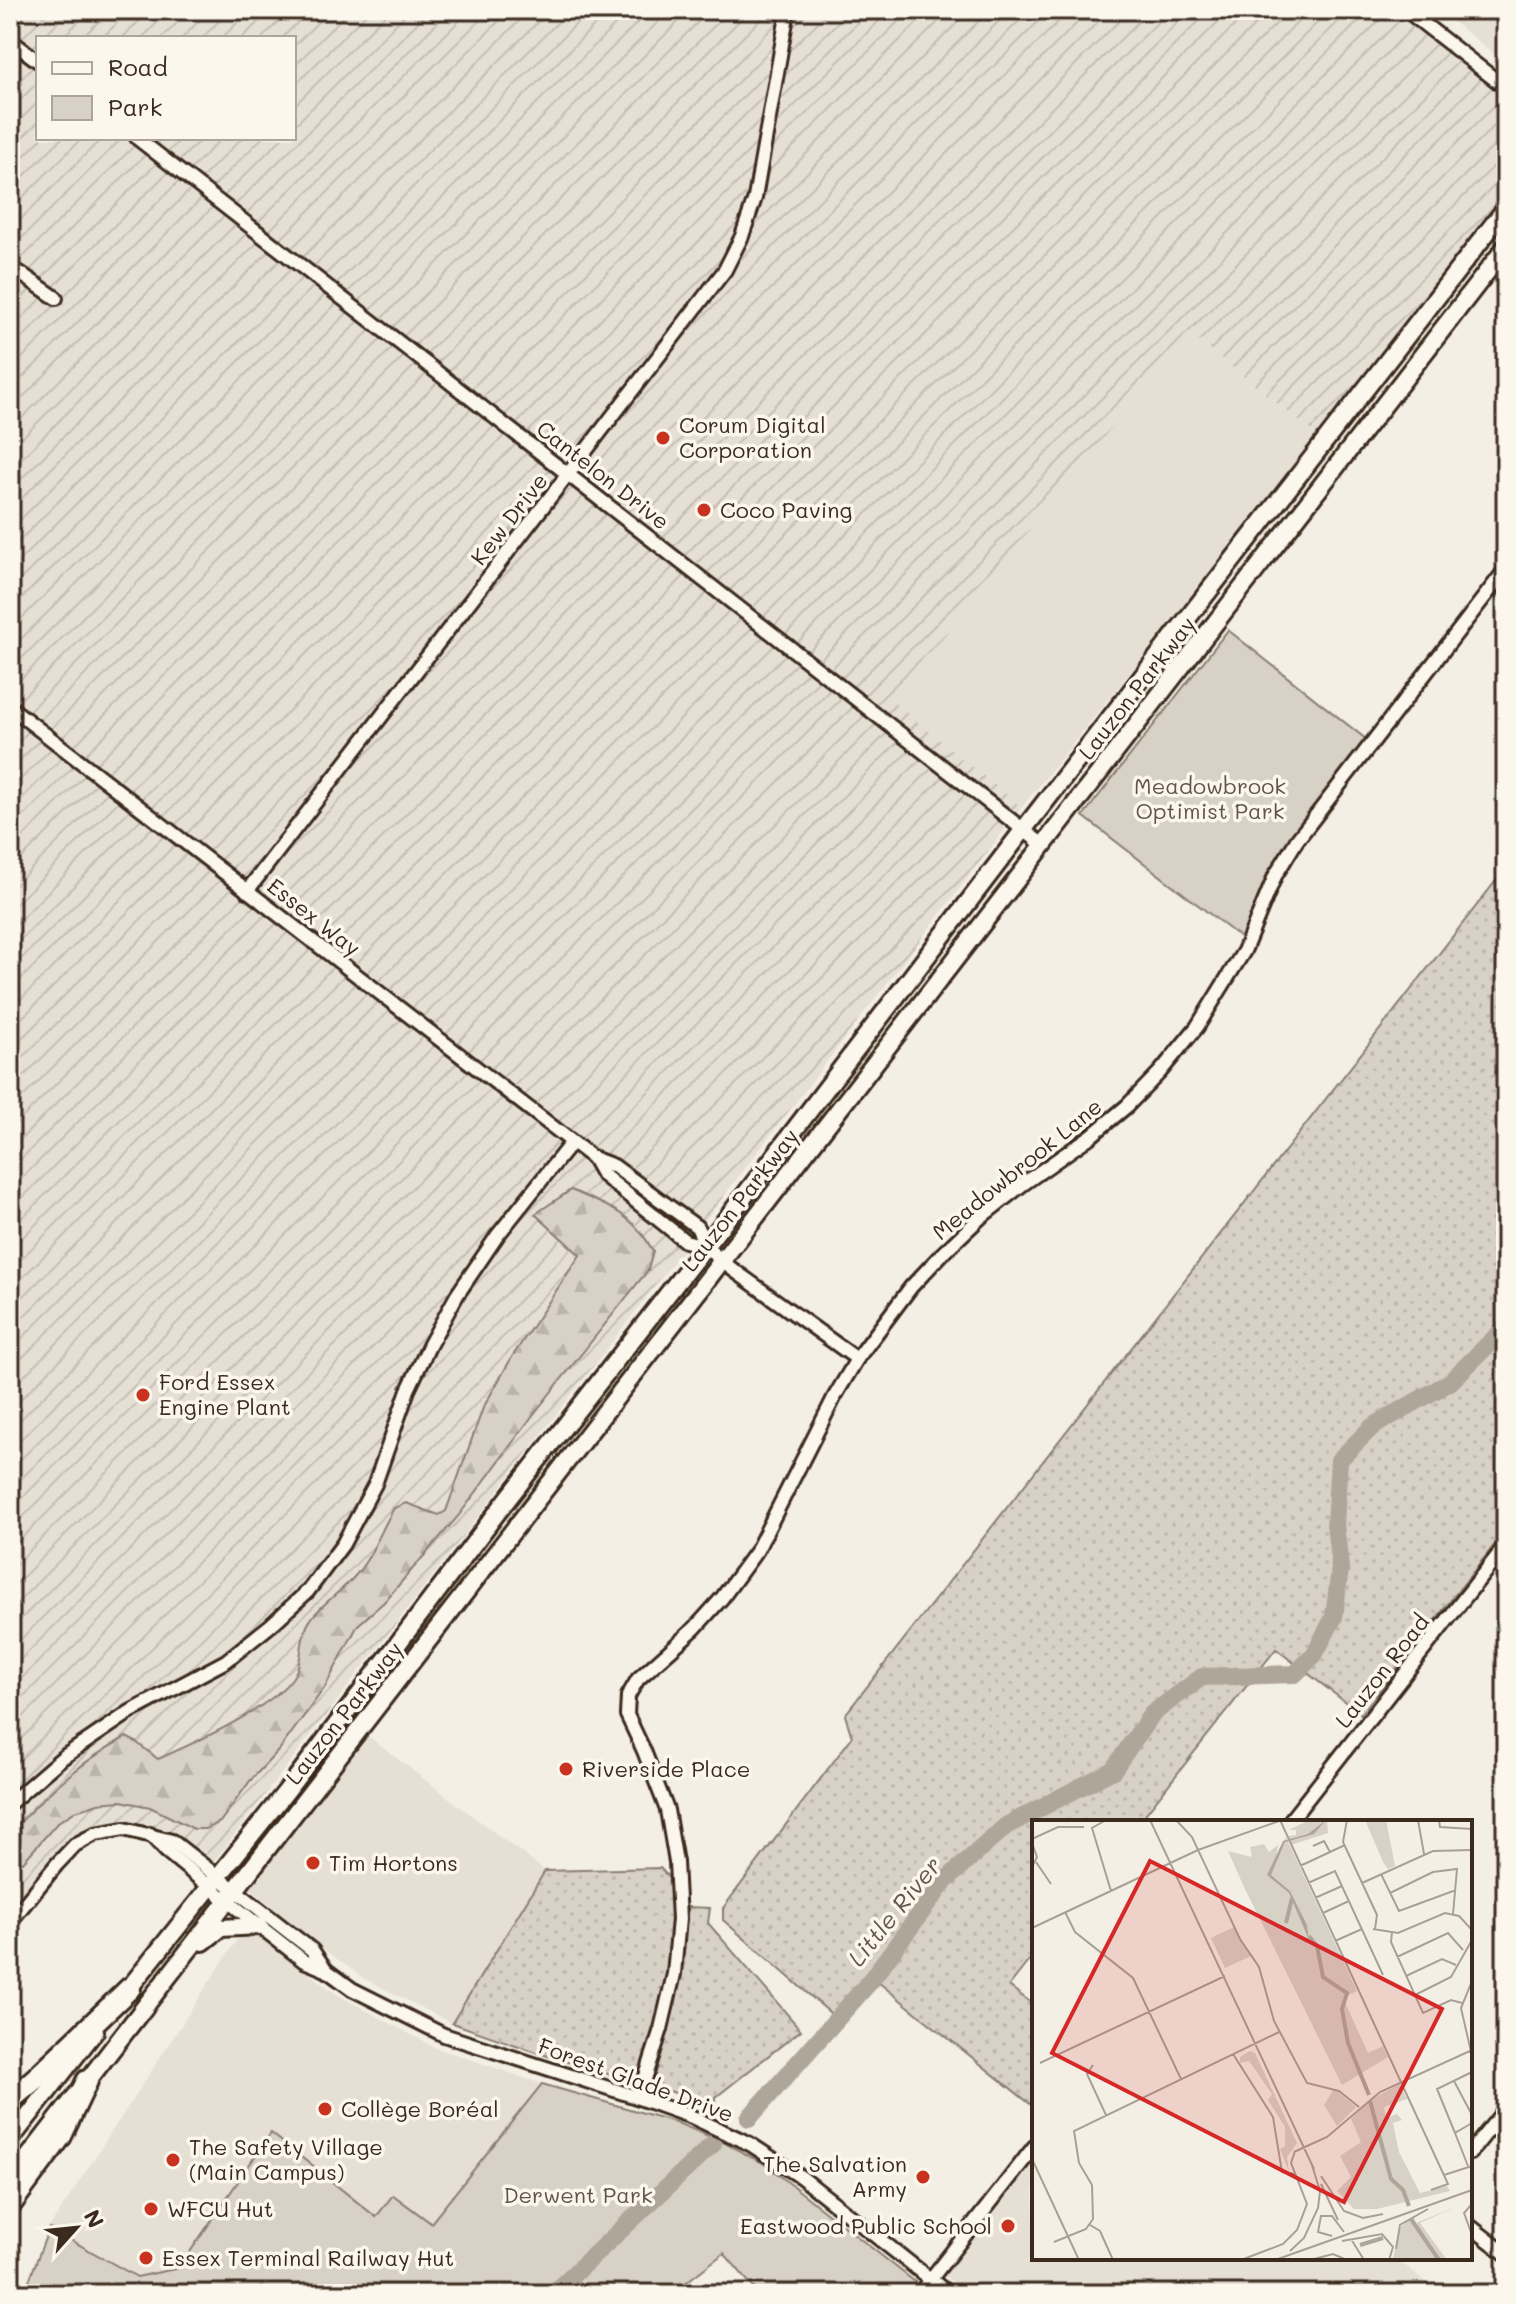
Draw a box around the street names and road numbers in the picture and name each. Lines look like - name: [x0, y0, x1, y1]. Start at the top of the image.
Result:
- street label: Cantelon Drive: [531, 414, 676, 536]
- street label: Kew Drive: [464, 467, 554, 571]
- street label: Lauzon Parkway: [1072, 610, 1202, 765]
- street label: Essex Way: [262, 871, 367, 962]
- street label: Meadowbrook Lane: [926, 1091, 1107, 1246]
- street label: Lauzon Parkway: [675, 1122, 805, 1277]
- street label: Lauzon Road: [1328, 1608, 1435, 1733]
- street label: Lauzon Parkway: [279, 1635, 409, 1790]
- street label: Forest Glade Drive: [535, 2031, 738, 2128]

